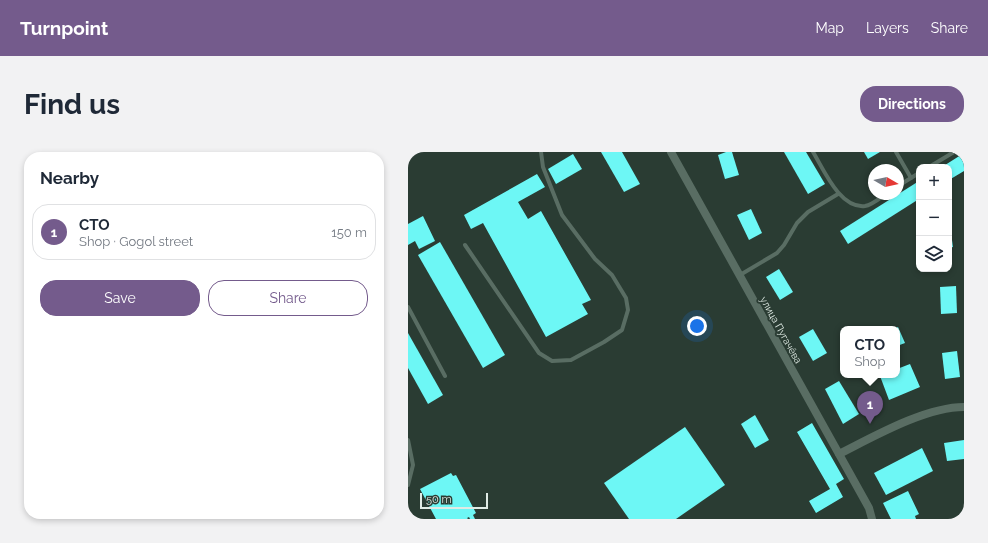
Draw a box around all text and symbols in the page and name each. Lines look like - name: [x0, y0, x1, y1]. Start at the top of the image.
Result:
- text: Turnpoint: [20, 17, 108, 39]
- text: Map: [816, 20, 844, 36]
- text: Layers: [866, 20, 909, 36]
- text: Share: [931, 20, 968, 36]
- button: Directions: [860, 86, 964, 122]
- text: Find us: [24, 88, 120, 121]
- north arrow: [868, 164, 904, 200]
- map controls: [916, 164, 952, 272]
- button: +: [916, 164, 952, 200]
- text: Nearby: [40, 168, 99, 188]
- button: −: [916, 200, 952, 236]
- text: СТО: [79, 216, 110, 234]
- text: 1: [51, 225, 57, 240]
- text: 150 m: [331, 225, 367, 240]
- text: Shop · Gogol street: [79, 234, 193, 249]
- button: layers: [916, 236, 952, 272]
- button: Save: [40, 280, 200, 316]
- button: Share: [208, 280, 368, 316]
- street label: улица Пугачёва: [758, 295, 804, 365]
- your location: [687, 316, 707, 336]
- popup: [840, 326, 900, 378]
- text: СТО: [854, 336, 885, 354]
- text: Shop: [854, 354, 886, 369]
- pin: 1: [857, 391, 883, 424]
- scale bar: [420, 491, 488, 510]
- text: 50 m: [426, 493, 452, 506]

